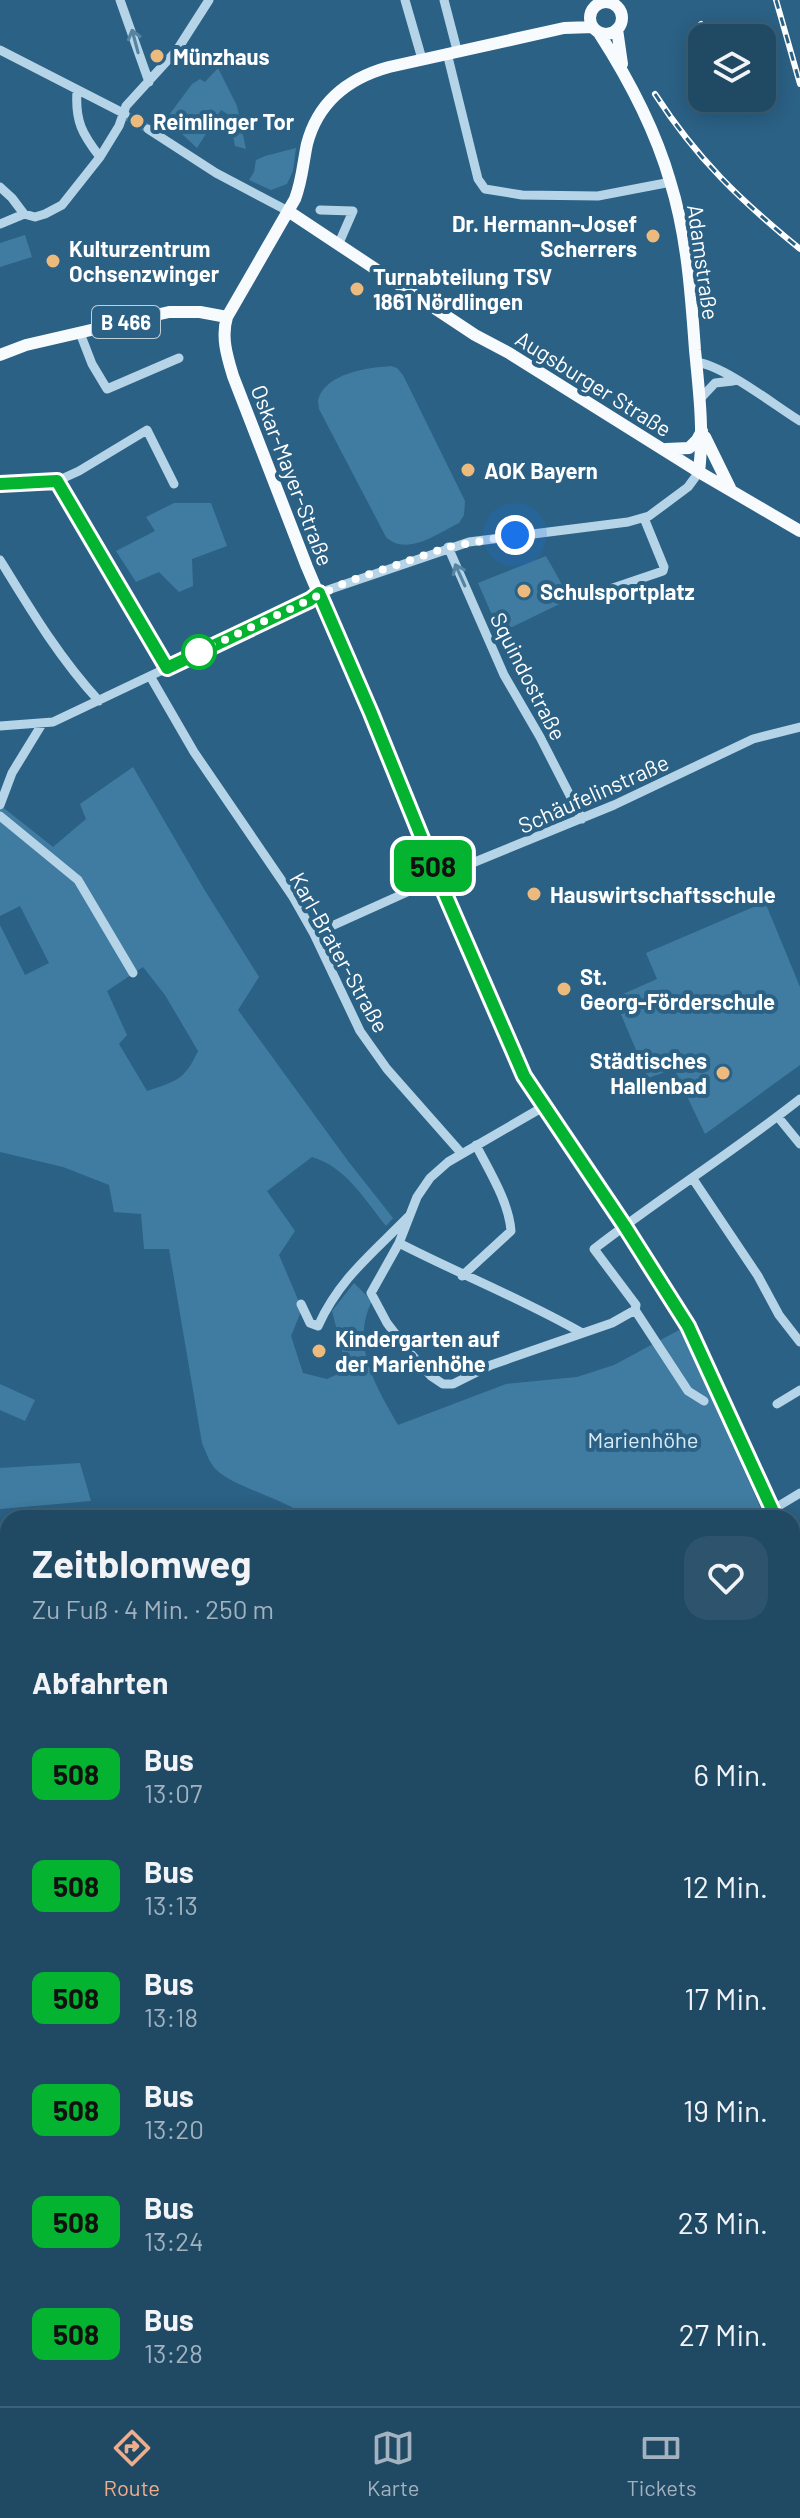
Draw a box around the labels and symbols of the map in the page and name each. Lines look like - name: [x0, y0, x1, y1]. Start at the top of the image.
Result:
- one-way arrow: [127, 28, 142, 54]
- place label: Münzhaus: [173, 43, 270, 69]
- marker: Münzhaus: [148, 47, 166, 65]
- place label: Reimlinger Tor: [153, 108, 295, 134]
- marker: Reimlinger Tor: [128, 112, 146, 130]
- street label: Adamstraße: [683, 203, 725, 321]
- place label: Dr. Hermann-Josef Scherrers: [452, 210, 637, 261]
- marker: Dr. Hermann-Josef Scherrers: [644, 227, 662, 245]
- place label: Kulturzentrum Ochsenzwinger: [69, 235, 220, 286]
- marker: Kulturzentrum Ochsenzwinger: [44, 252, 62, 270]
- place label: Turnabteilung TSV 1861 Nördlingen: [373, 263, 553, 314]
- marker: Turnabteilung TSV 1861 Nördlingen: [348, 280, 366, 298]
- road number: B 466: [92, 306, 160, 338]
- street label: Augsburger Straße: [511, 325, 677, 441]
- street label: Oskar-Mayer-Straße: [246, 381, 340, 569]
- place label: AOK Bayern: [484, 457, 598, 483]
- marker: AOK Bayern: [459, 461, 477, 479]
- your location: [495, 515, 535, 555]
- one-way arrow: [452, 563, 467, 587]
- place label: Schulsportplatz: [540, 578, 695, 604]
- marker: Schulsportplatz: [515, 582, 533, 600]
- street label: Squindostraße: [486, 608, 572, 744]
- unlabelled marker: [182, 635, 216, 669]
- street label: Schäufelinstraße: [514, 748, 672, 838]
- line badge: 508: [387, 840, 479, 892]
- street label: Karl-Brater-Straße: [285, 867, 395, 1037]
- place label: Hauswirtschaftsschule: [550, 881, 776, 907]
- marker: Hauswirtschaftsschule: [525, 885, 543, 903]
- place label: St. Georg-Förderschule: [580, 963, 775, 1014]
- marker: St. Georg-Förderschule: [555, 980, 573, 998]
- place label: Städtisches Hallenbad: [590, 1047, 707, 1098]
- marker: Städtisches Hallenbad: [714, 1064, 732, 1082]
- place label: Kindergarten auf der Marienhöhe: [335, 1325, 500, 1376]
- marker: Kindergarten auf der Marienhöhe: [310, 1342, 328, 1360]
- park label: Marienhöhe: [587, 1426, 699, 1452]

